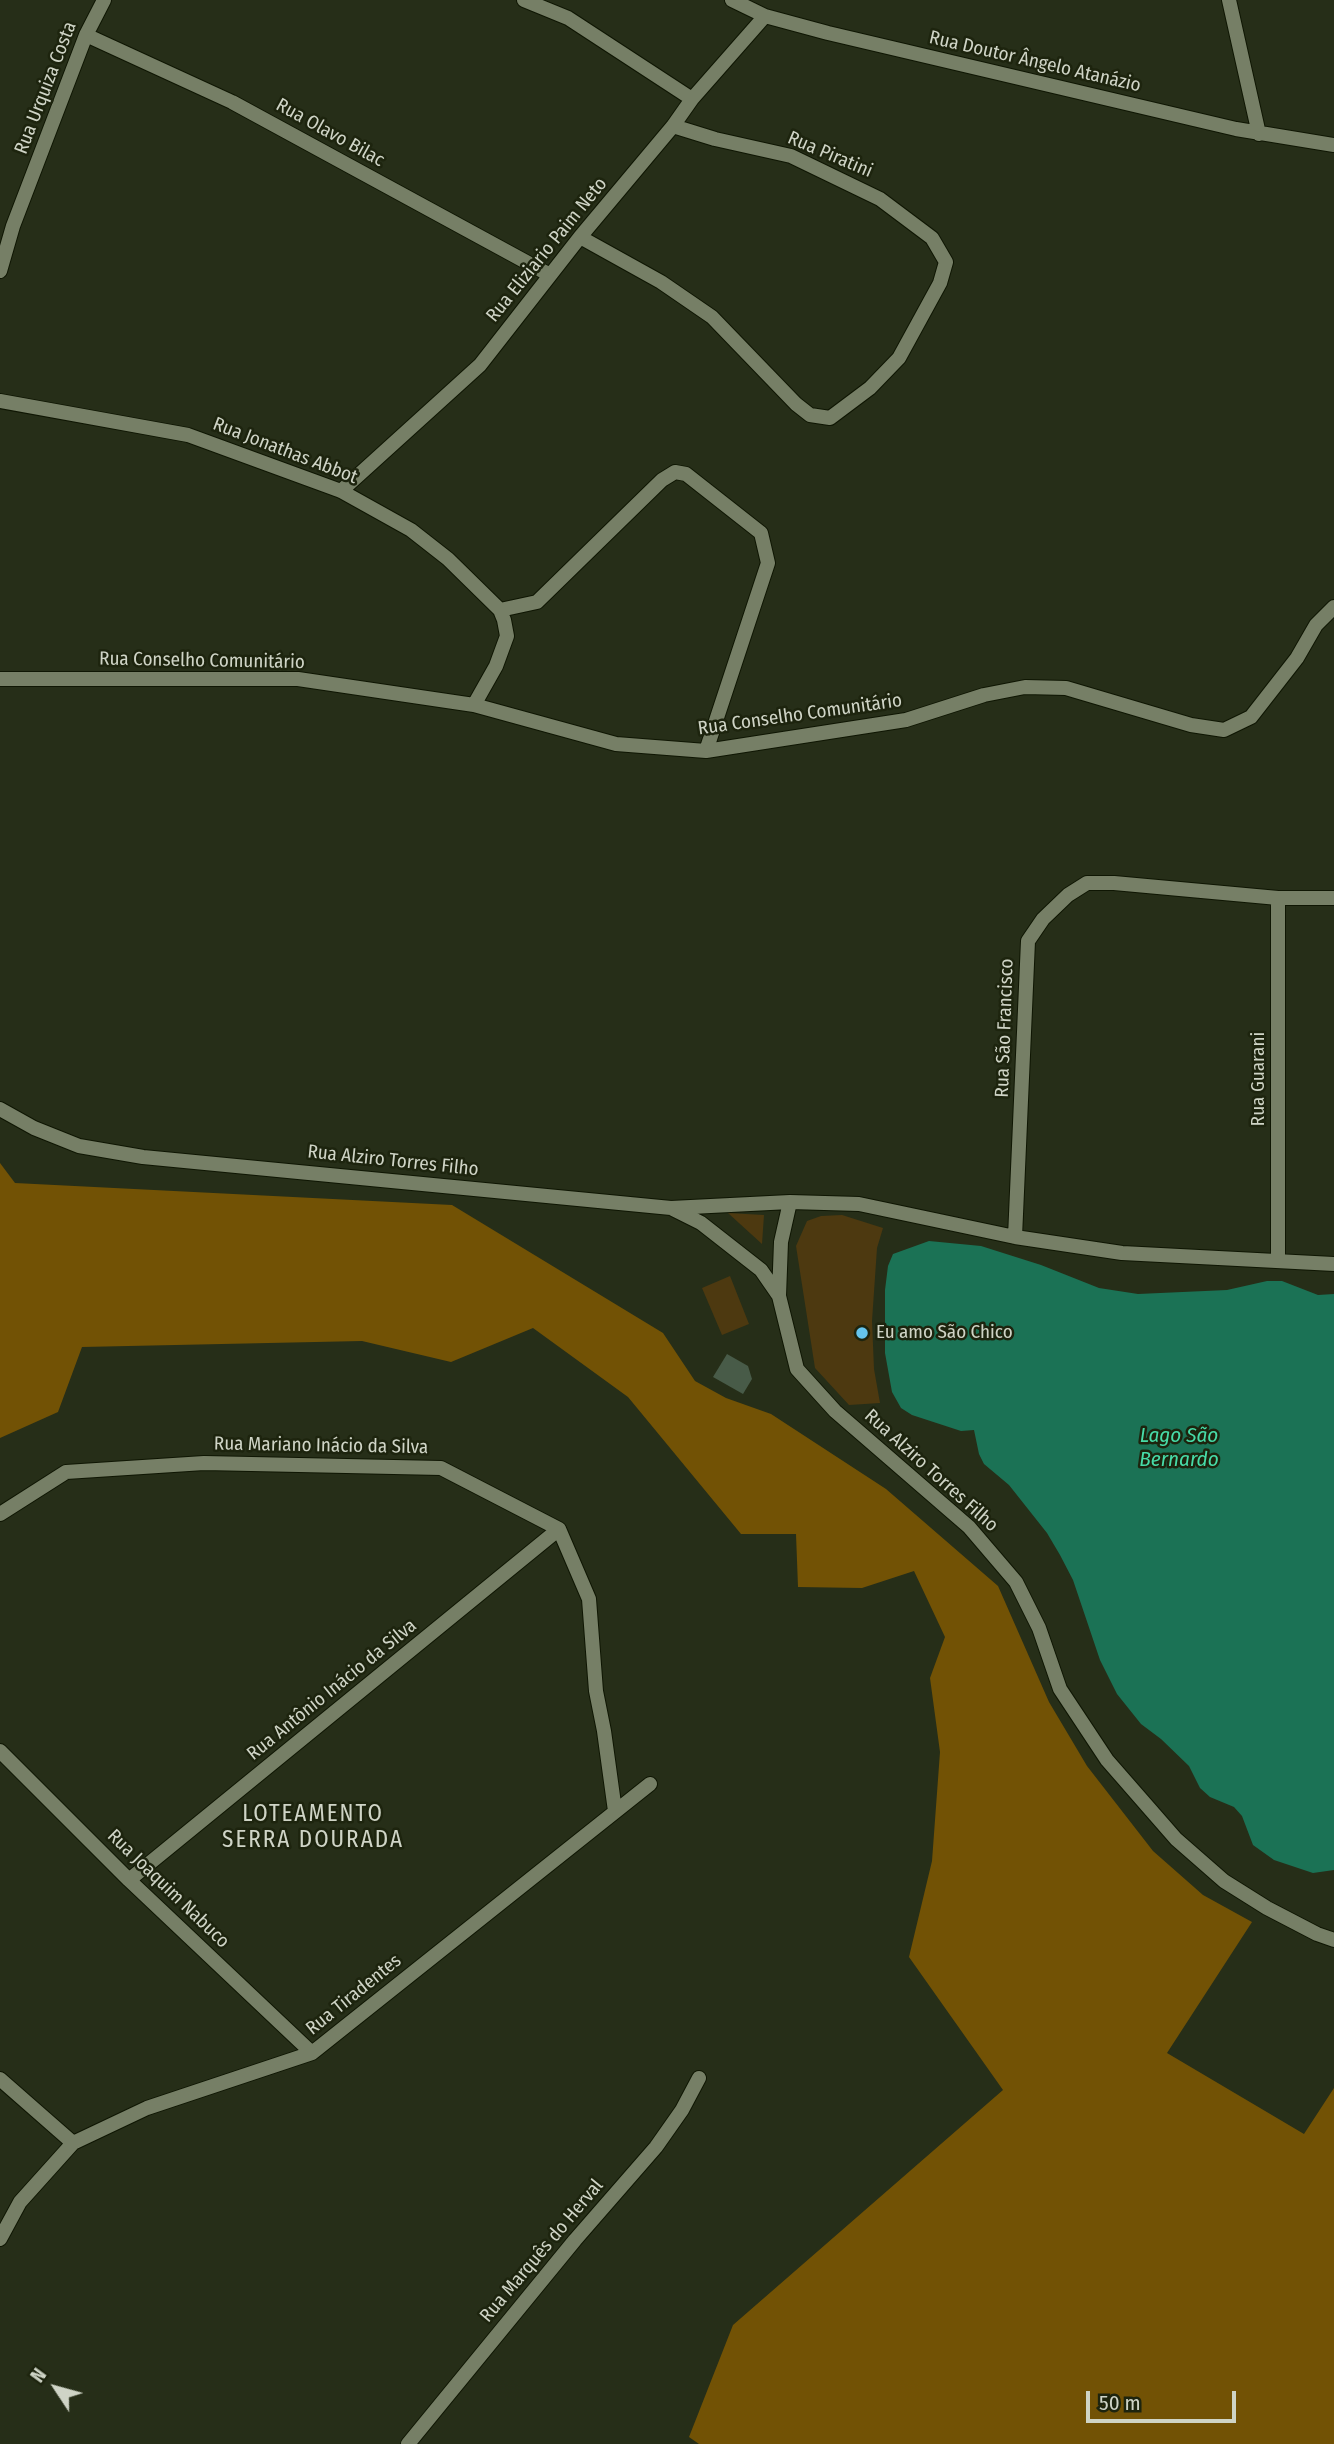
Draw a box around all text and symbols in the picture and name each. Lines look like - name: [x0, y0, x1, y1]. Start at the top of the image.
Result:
- street label: Rua Urquiza Costa: [10, 19, 82, 157]
- street label: Rua Doutor Ângelo Atanázio: [927, 27, 1143, 97]
- street label: Rua Olavo Bilac: [272, 94, 388, 172]
- street label: Rua Piratini: [784, 127, 876, 183]
- street label: Rua Eliziario Paim Neto: [482, 173, 612, 327]
- street label: Rua Jonathas Abbot: [210, 413, 360, 489]
- street label: Rua Conselho Comunitário: [99, 648, 305, 674]
- street label: Rua Conselho Comunitário: [697, 689, 903, 741]
- street label: Rua São Francisco: [991, 958, 1019, 1098]
- street label: Rua Guarani: [1248, 1032, 1270, 1126]
- street label: Rua Alziro Torres Filho: [306, 1141, 480, 1181]
- place label: Eu amo São Chico: [876, 1322, 1013, 1344]
- marker: Eu amo São Chico: [854, 1325, 870, 1341]
- street label: Rua Alziro Torres Filho: [859, 1405, 1003, 1537]
- water label: Lago São Bernardo: [1139, 1423, 1219, 1473]
- street label: Rua Mariano Inácio da Silva: [214, 1433, 428, 1459]
- street label: Rua Antônio Inácio da Silva: [243, 1615, 421, 1765]
- district label: LOTEAMENTO SERRA DOURADA: [224, 1801, 402, 1855]
- street label: Rua Joaquim Nabuco: [102, 1825, 234, 1953]
- street label: Rua Tiradentes: [302, 1950, 406, 2040]
- street label: Rua Marquês do Herval: [476, 2175, 608, 2327]
- north arrow: [21, 2353, 91, 2423]
- text: N: [26, 2364, 51, 2387]
- scale bar: [1089, 2378, 1240, 2422]
- text: 50 m: [1099, 2390, 1141, 2416]

